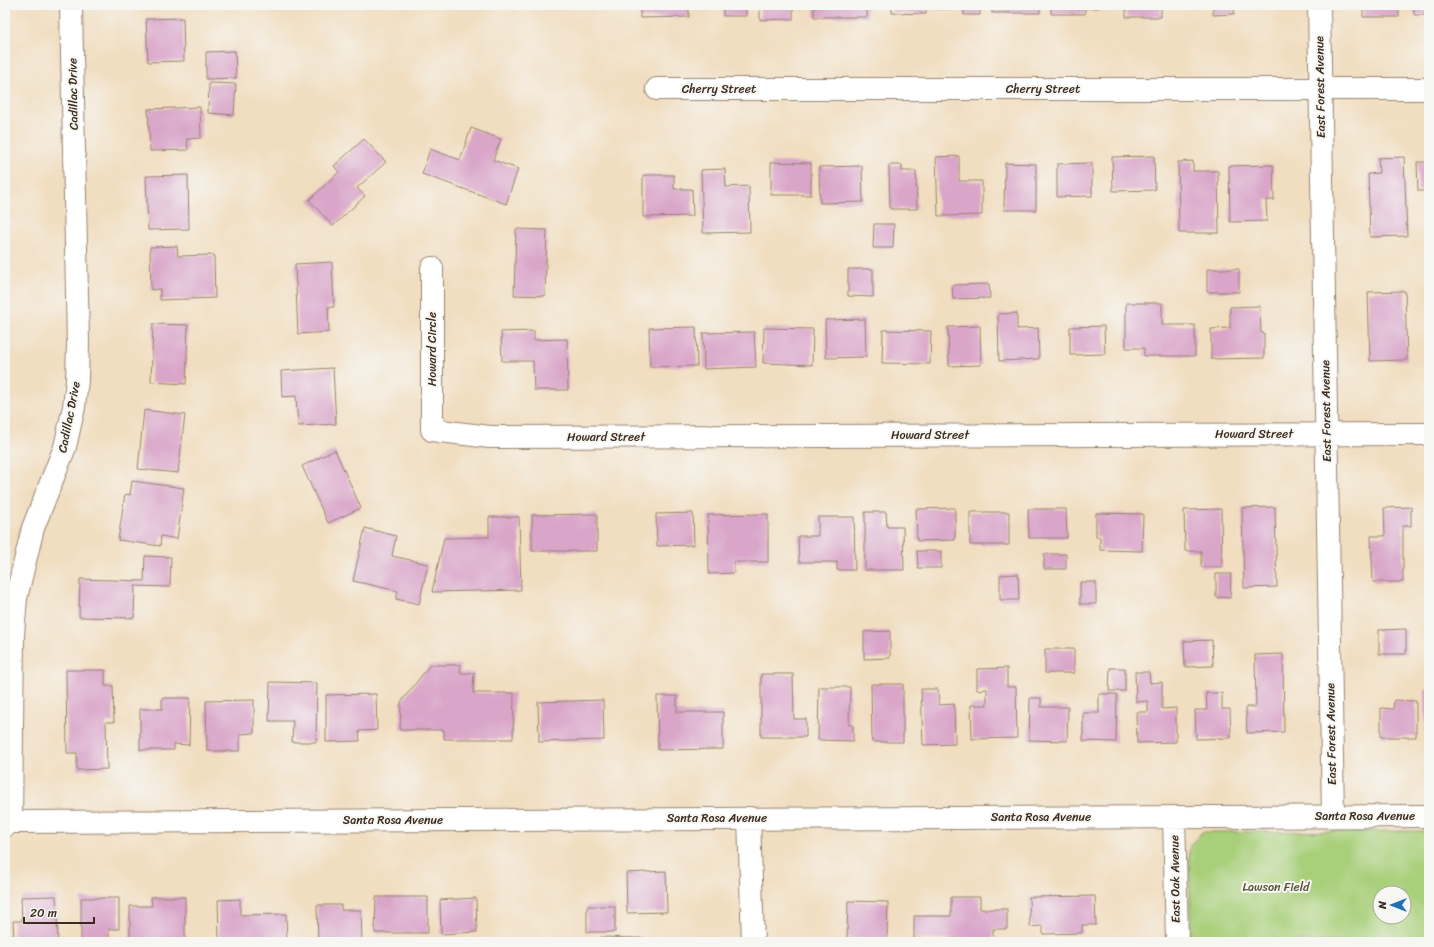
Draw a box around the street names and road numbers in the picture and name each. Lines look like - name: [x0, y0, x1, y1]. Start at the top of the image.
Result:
- street label: East Forest Avenue: [1308, 36, 1332, 138]
- street label: Cadillac Drive: [61, 58, 85, 130]
- street label: Cherry Street: [682, 78, 756, 100]
- street label: Cherry Street: [1006, 78, 1080, 100]
- street label: Howard Circle: [421, 312, 443, 386]
- street label: East Forest Avenue: [1314, 360, 1338, 462]
- street label: Cadillac Drive: [51, 379, 87, 455]
- street label: Howard Street: [1215, 423, 1294, 445]
- street label: Howard Street: [891, 424, 970, 446]
- street label: Howard Street: [567, 426, 646, 448]
- street label: East Forest Avenue: [1319, 683, 1343, 785]
- street label: Santa Rosa Avenue: [1315, 805, 1415, 827]
- street label: Santa Rosa Avenue: [991, 806, 1091, 828]
- street label: Santa Rosa Avenue: [667, 807, 767, 829]
- street label: Santa Rosa Avenue: [343, 809, 443, 831]
- street label: East Oak Avenue: [1163, 835, 1187, 923]

